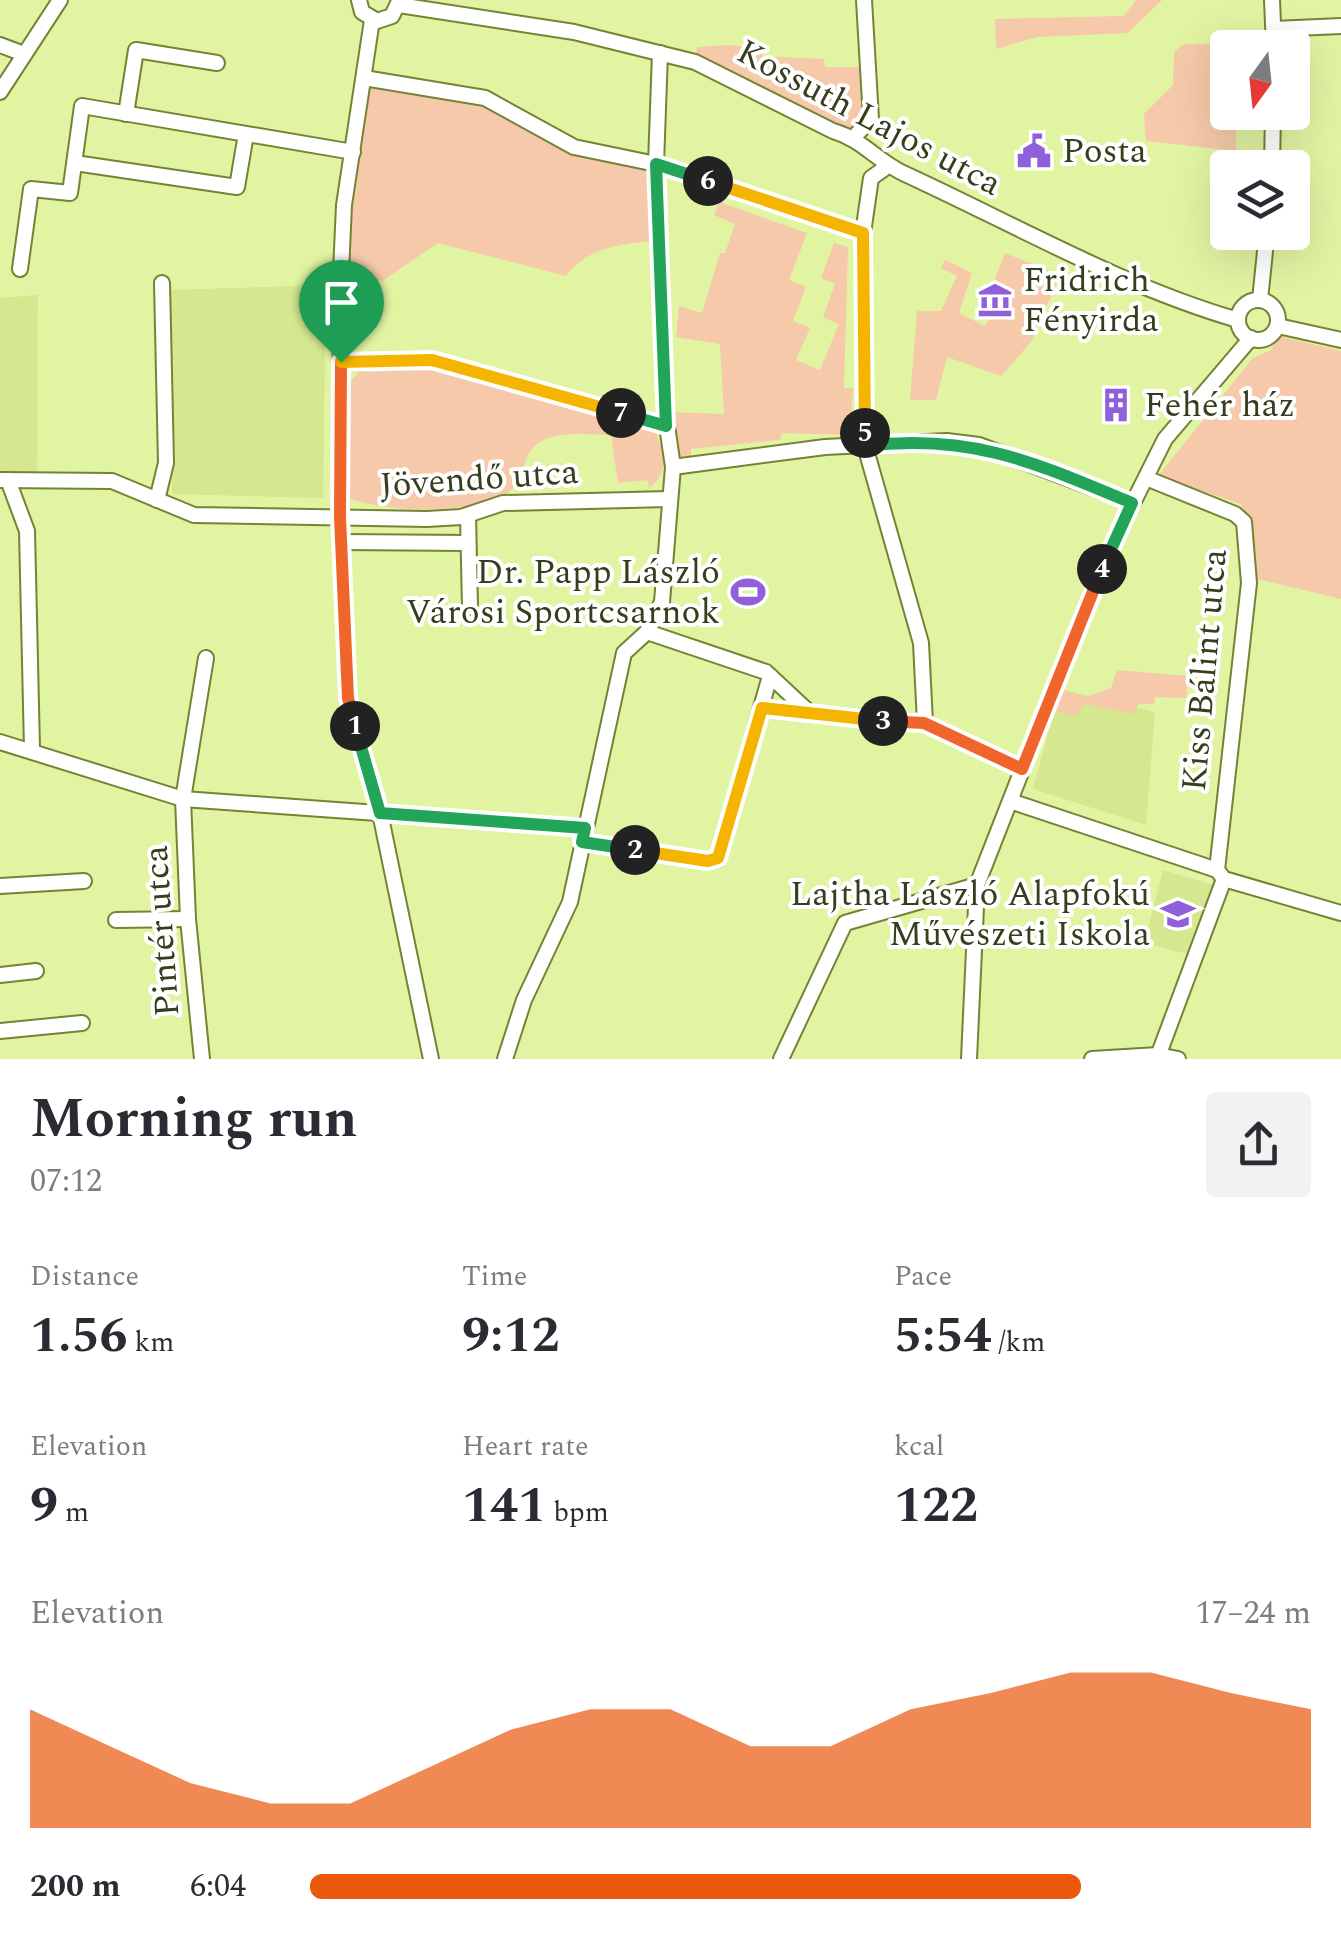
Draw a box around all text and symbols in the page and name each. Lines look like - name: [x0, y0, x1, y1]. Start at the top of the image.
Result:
- street label: Kossuth Lajos utca: [727, 26, 1011, 210]
- north arrow: [1210, 30, 1310, 130]
- map controls: [1210, 30, 1310, 250]
- place label: Posta: [1062, 125, 1147, 178]
- public building icon: Posta: [1015, 132, 1053, 170]
- button: layers: [1210, 150, 1310, 250]
- pin: 6: [683, 156, 733, 206]
- text: 6: [700, 159, 716, 202]
- place label: Fridrich Fényirda: [1023, 254, 1159, 347]
- pin: [299, 260, 384, 363]
- icon: arrive: [314, 275, 369, 330]
- museum icon: Fridrich Fényirda: [976, 281, 1014, 319]
- place label: Fehér ház: [1144, 379, 1295, 432]
- building icon: Fehér ház: [1097, 386, 1135, 424]
- pin: 7: [596, 388, 646, 438]
- text: 7: [613, 391, 629, 434]
- pin: 5: [840, 408, 890, 458]
- text: 5: [857, 411, 873, 454]
- street label: Jövendő utca: [378, 446, 580, 512]
- pin: 4: [1077, 544, 1127, 594]
- place label: Dr. Papp László Városi Sportcsarnok: [406, 546, 720, 639]
- text: 4: [1094, 547, 1110, 590]
- street label: Kiss Bálint utca: [1168, 547, 1242, 793]
- sports icon: Dr. Papp László Városi Sportcsarnok: [729, 573, 767, 611]
- pin: 3: [858, 696, 908, 746]
- text: 3: [875, 699, 891, 742]
- pin: 1: [330, 701, 380, 751]
- text: 1: [347, 704, 363, 747]
- pin: 2: [610, 825, 660, 875]
- text: 2: [627, 828, 643, 871]
- street label: Pintér utca: [130, 844, 194, 1018]
- place label: Lajtha László Alapfokú Művészeti Iskola: [790, 868, 1150, 961]
- school or university icon: Lajtha László Alapfokú Művészeti Iskola: [1159, 895, 1197, 933]
- text: Morning run: [30, 1078, 358, 1161]
- button: share: [1206, 1092, 1311, 1197]
- text: 07:12: [30, 1157, 102, 1206]
- text: Distance: [30, 1255, 139, 1298]
- text: Time: [462, 1255, 527, 1298]
- text: Pace: [894, 1255, 952, 1298]
- text: 1.56: [30, 1298, 128, 1374]
- text: 9:12: [462, 1298, 560, 1374]
- text: 5:54: [894, 1298, 992, 1374]
- text: km: [128, 1321, 174, 1364]
- text: /km: [992, 1321, 1045, 1364]
- text: Elevation: [30, 1425, 147, 1468]
- text: Heart rate: [462, 1425, 589, 1468]
- text: kcal: [894, 1425, 944, 1468]
- text: 9: [30, 1468, 58, 1544]
- text: 141: [462, 1468, 546, 1544]
- text: 122: [894, 1468, 978, 1544]
- text: m: [58, 1491, 89, 1534]
- text: bpm: [546, 1491, 609, 1534]
- text: Elevation: [30, 1589, 164, 1638]
- text: 17–24 m: [1195, 1589, 1311, 1638]
- text: 200 m: [30, 1862, 121, 1911]
- text: 6:04: [190, 1862, 246, 1911]

